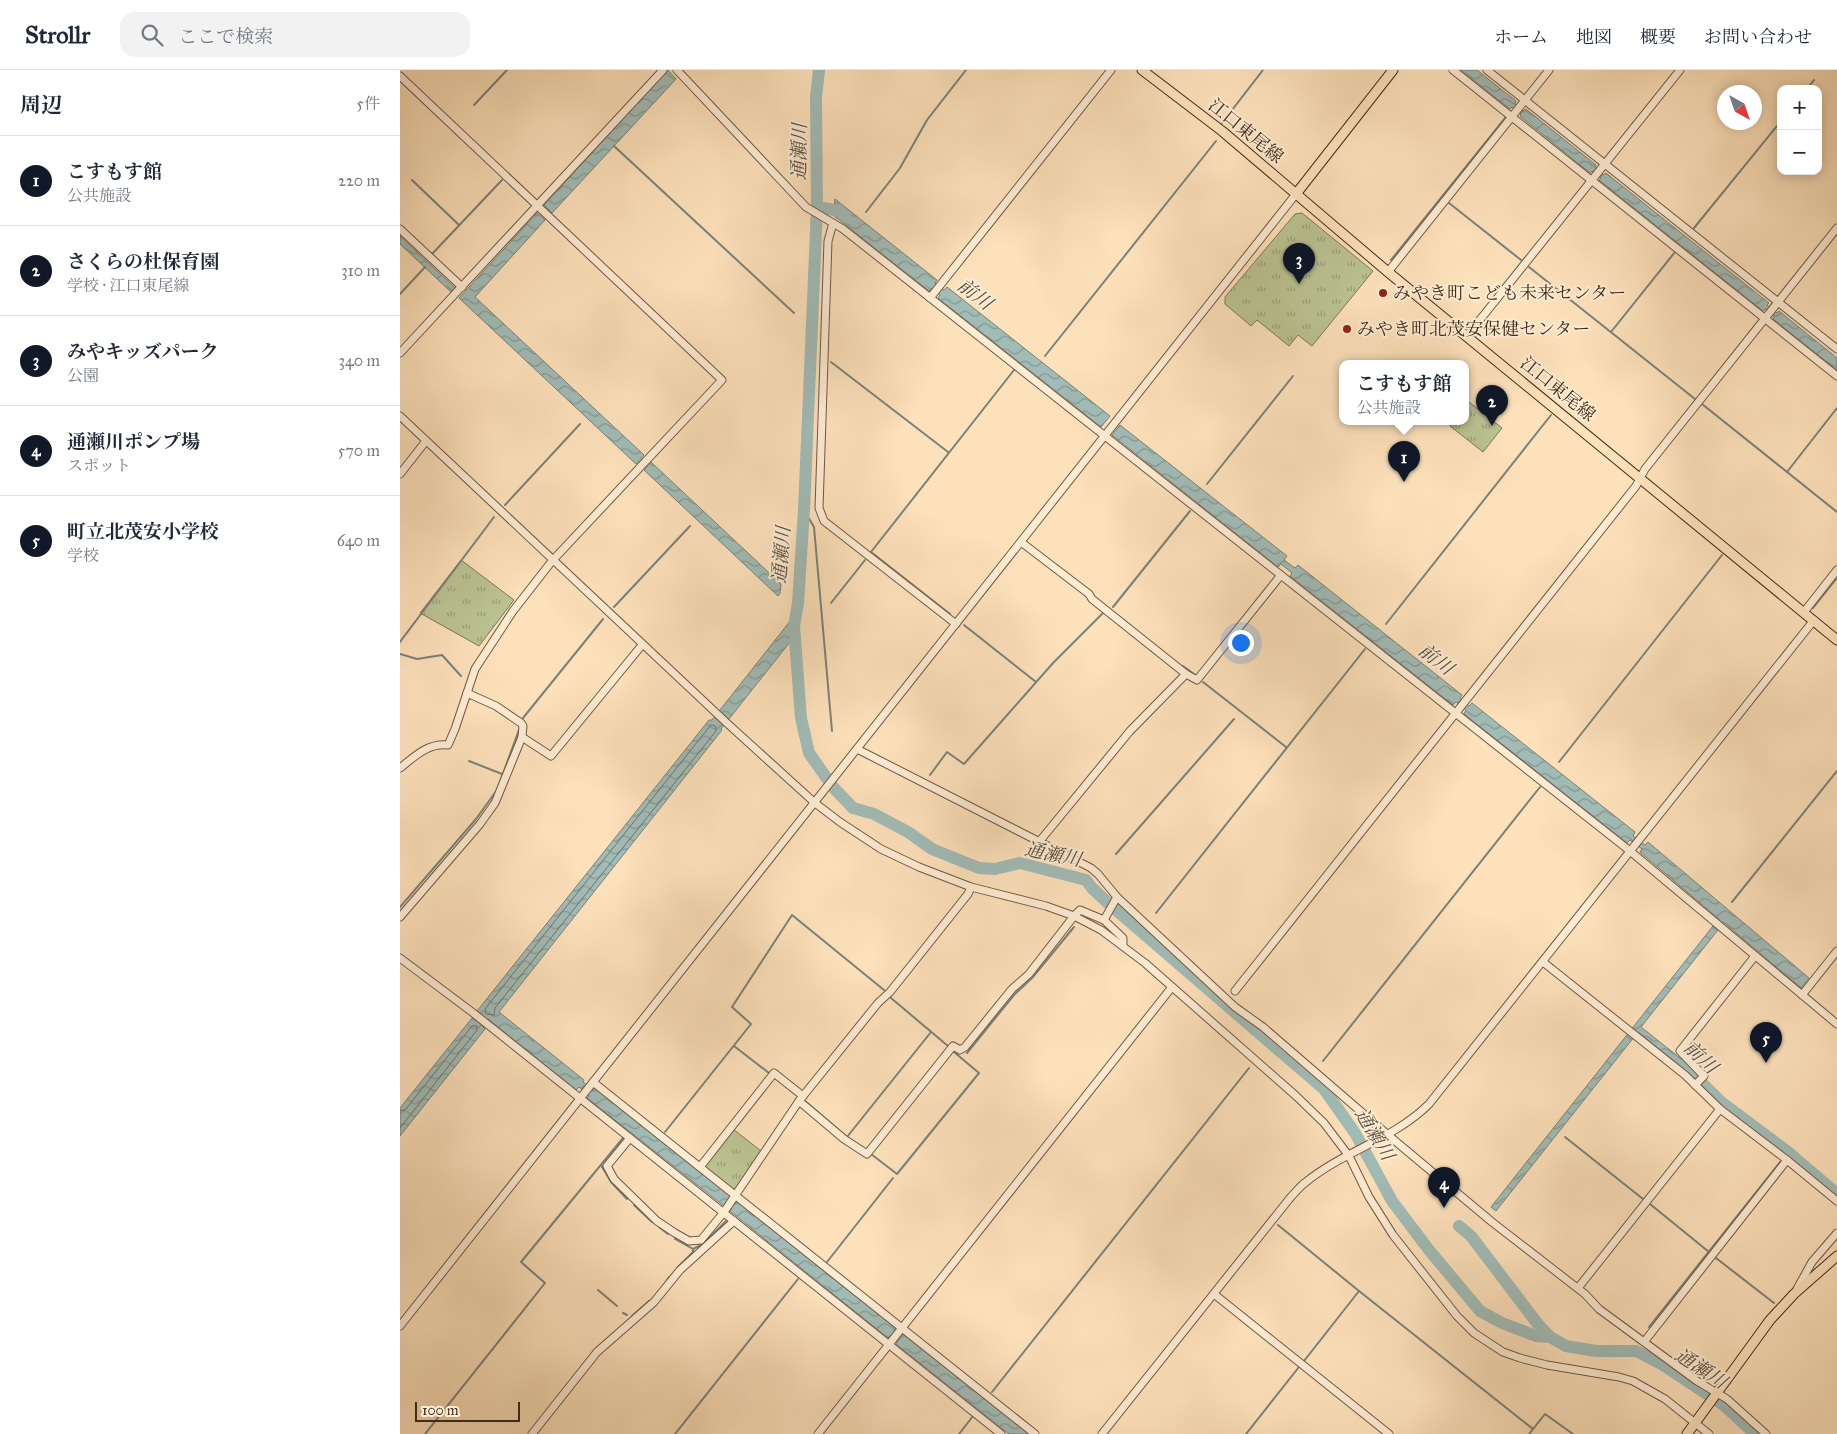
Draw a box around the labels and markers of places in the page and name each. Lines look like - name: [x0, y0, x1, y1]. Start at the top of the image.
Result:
- pin: 3: [1283, 243, 1315, 284]
- place label: みやき町こども未来センター: [1393, 282, 1626, 304]
- marker: みやき町こども未来センター: [1377, 287, 1389, 299]
- place label: みやき町北茂安保健センター: [1357, 318, 1590, 340]
- marker: みやき町北茂安保健センター: [1341, 323, 1353, 335]
- pin: 2: [1476, 385, 1508, 426]
- pin: 1: [1388, 441, 1420, 482]
- pin: 5: [1750, 1022, 1782, 1063]
- pin: 4: [1428, 1167, 1460, 1208]

